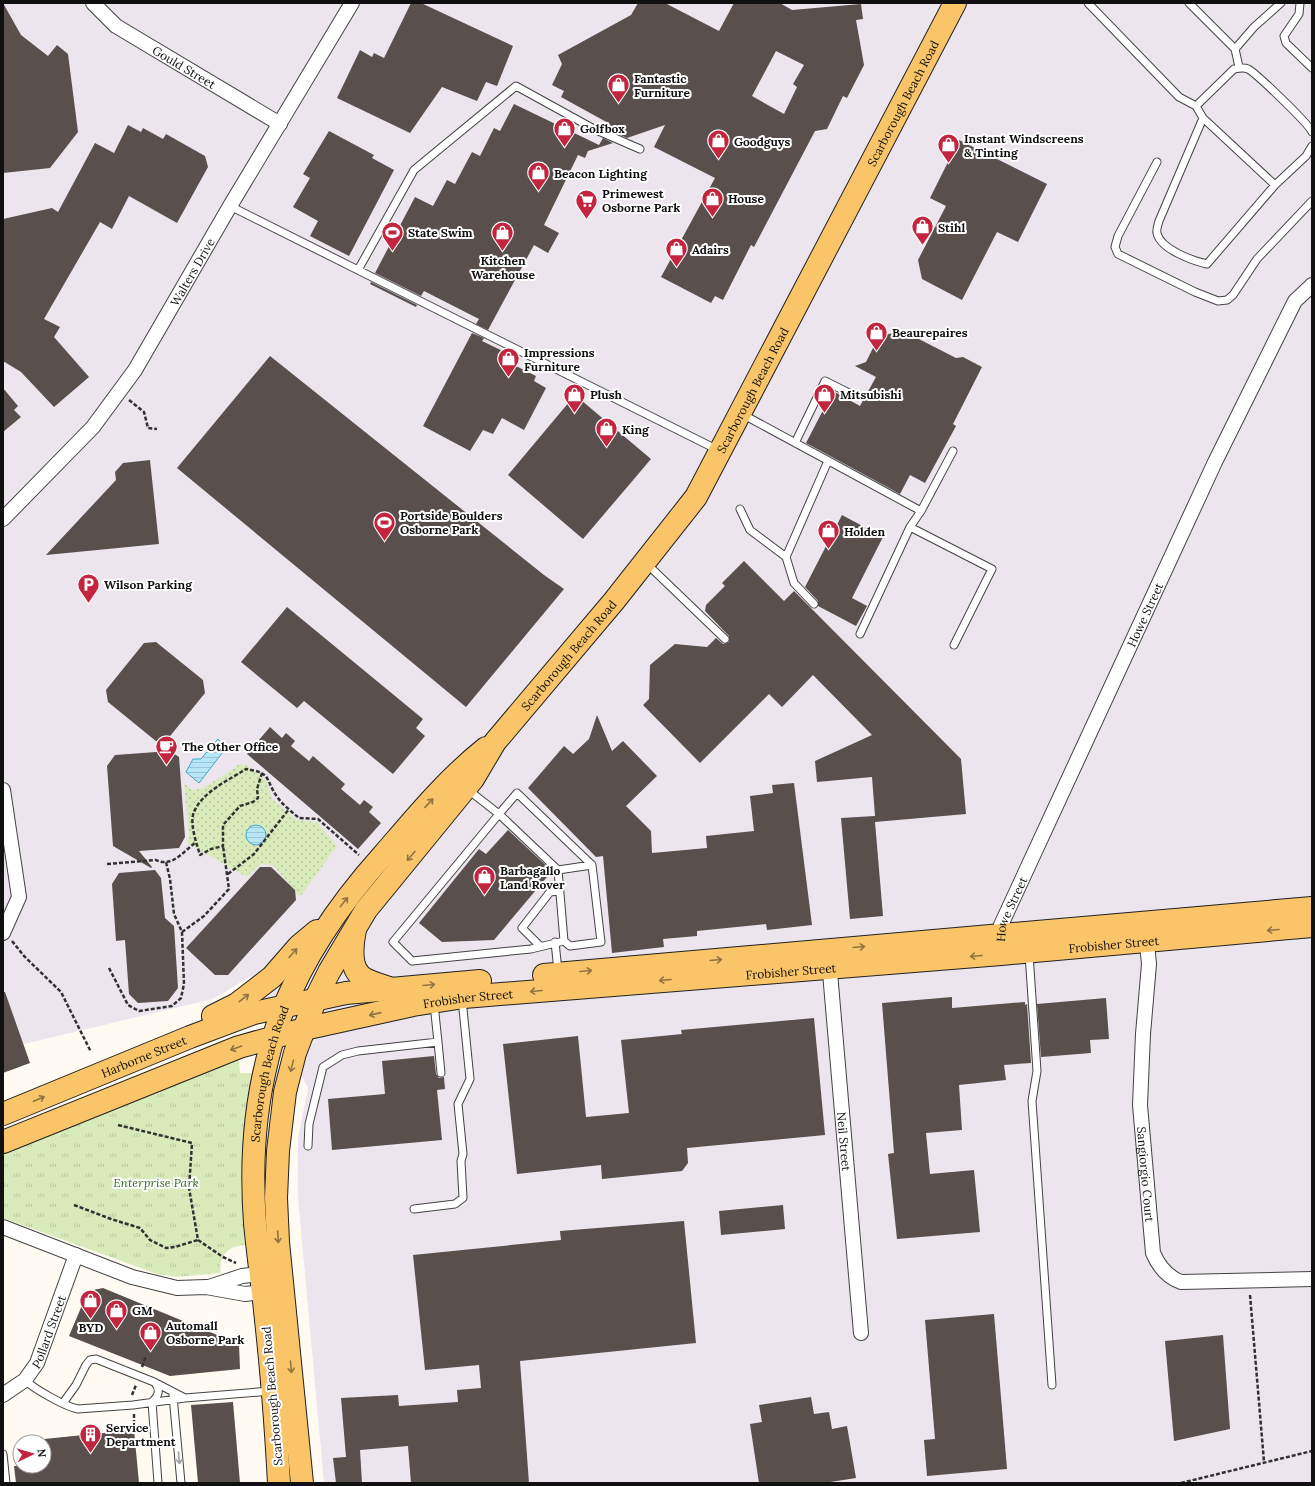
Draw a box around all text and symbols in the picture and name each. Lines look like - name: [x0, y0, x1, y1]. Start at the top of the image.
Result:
- street label: Scarborough Beach Road: [863, 38, 942, 169]
- street label: Gould Street: [150, 42, 219, 92]
- place label: Fantastic Furniture: [634, 71, 690, 100]
- shop icon: Fantastic Furniture: [605, 72, 631, 105]
- shop icon: Golfbox: [552, 115, 578, 148]
- place label: Golfbox: [580, 121, 625, 136]
- shop icon: Goodguys: [706, 128, 732, 161]
- place label: Instant Windscreens & Tinting: [964, 131, 1084, 160]
- shop icon: Instant Windscreens & Tinting: [935, 132, 961, 165]
- place label: Goodguys: [734, 134, 790, 149]
- shop icon: Beacon Lighting: [526, 160, 552, 193]
- place label: Beacon Lighting: [554, 166, 648, 181]
- shop icon: House: [700, 185, 726, 218]
- place label: Primewest Osborne Park: [602, 186, 680, 215]
- supermarket icon: Primewest Osborne Park: [573, 187, 599, 220]
- place label: House: [728, 191, 764, 206]
- shop icon: Stihl: [910, 214, 936, 247]
- sports icon: State Swim: [380, 219, 406, 252]
- shop icon: Kitchen Warehouse: [490, 220, 516, 253]
- place label: Stihl: [938, 220, 965, 235]
- place label: State Swim: [408, 225, 473, 240]
- street label: Walters Drive: [166, 235, 218, 308]
- shop icon: Adairs: [664, 236, 690, 269]
- place label: Adairs: [692, 242, 729, 257]
- place label: Kitchen Warehouse: [471, 253, 535, 282]
- shop icon: Beaurepaires: [864, 319, 890, 352]
- street label: Scarborough Beach Road: [713, 325, 791, 456]
- place label: Beaurepaires: [892, 325, 968, 340]
- place label: Impressions Furniture: [524, 345, 595, 374]
- shop icon: Impressions Furniture: [496, 346, 522, 379]
- shop icon: Plush: [561, 381, 587, 414]
- shop icon: Mitsubishi: [811, 381, 837, 414]
- place label: Plush: [590, 387, 623, 402]
- place label: Mitsubishi: [840, 387, 902, 402]
- shop icon: King: [594, 416, 620, 449]
- place label: King: [622, 422, 650, 437]
- place label: Portside Boulders Osborne Park: [400, 508, 503, 537]
- sports icon: Portside Boulders Osborne Park: [372, 509, 398, 542]
- shop icon: Holden: [815, 518, 841, 551]
- place label: Holden: [844, 524, 885, 539]
- parking icon: Wilson Parking: [76, 571, 102, 604]
- place label: Wilson Parking: [104, 577, 193, 592]
- street label: Howe Street: [1123, 580, 1166, 649]
- street label: Scarborough Beach Road: [517, 597, 619, 713]
- cafe icon: The Other Office: [153, 733, 179, 766]
- place label: The Other Office: [182, 739, 279, 754]
- one-way arrow: [424, 798, 434, 808]
- one-way arrow: [406, 851, 415, 861]
- place label: Barbagallo Land Rover: [500, 863, 565, 892]
- shop icon: Barbagallo Land Rover: [472, 864, 498, 897]
- street label: Howe Street: [993, 874, 1030, 942]
- one-way arrow: [340, 897, 349, 907]
- one-way arrow: [1267, 926, 1280, 933]
- street label: Frobisher Street: [1068, 932, 1160, 955]
- one-way arrow: [852, 944, 865, 951]
- one-way arrow: [288, 948, 297, 958]
- one-way arrow: [970, 952, 983, 959]
- one-way arrow: [709, 956, 722, 964]
- street label: Frobisher Street: [745, 960, 837, 982]
- one-way arrow: [579, 968, 592, 975]
- one-way arrow: [659, 977, 672, 984]
- one-way arrow: [422, 982, 435, 989]
- street label: Frobisher Street: [422, 986, 514, 1011]
- one-way arrow: [530, 987, 543, 994]
- one-way arrow: [238, 994, 249, 1003]
- street label: Scarborough Beach Road: [247, 1003, 291, 1143]
- one-way arrow: [369, 1010, 382, 1018]
- street label: Harborne Street: [99, 1032, 189, 1080]
- one-way arrow: [230, 1045, 243, 1052]
- one-way arrow: [287, 1059, 295, 1072]
- one-way arrow: [33, 1095, 45, 1102]
- street label: Neil Street: [834, 1111, 855, 1172]
- street label: Sangiorgio Court: [1134, 1126, 1158, 1223]
- park label: Enterprise Park: [113, 1175, 199, 1190]
- one-way arrow: [274, 1230, 281, 1243]
- shop icon: BYD: [78, 1287, 104, 1320]
- street label: Pollard Street: [28, 1293, 69, 1371]
- shop icon: GM: [103, 1297, 129, 1330]
- place label: GM: [132, 1303, 153, 1318]
- place label: Automall Osborne Park: [166, 1318, 244, 1347]
- shop icon: Automall Osborne Park: [137, 1319, 163, 1352]
- place label: BYD: [79, 1320, 103, 1335]
- street label: Scarborough Beach Road: [258, 1326, 286, 1466]
- one-way arrow: [288, 1360, 295, 1373]
- place label: Service Department: [106, 1420, 177, 1449]
- building icon: Service Department: [77, 1421, 103, 1454]
- north arrow: [12, 1434, 52, 1474]
- text: N: [35, 1448, 49, 1458]
- one-way arrow: [175, 1451, 182, 1464]

